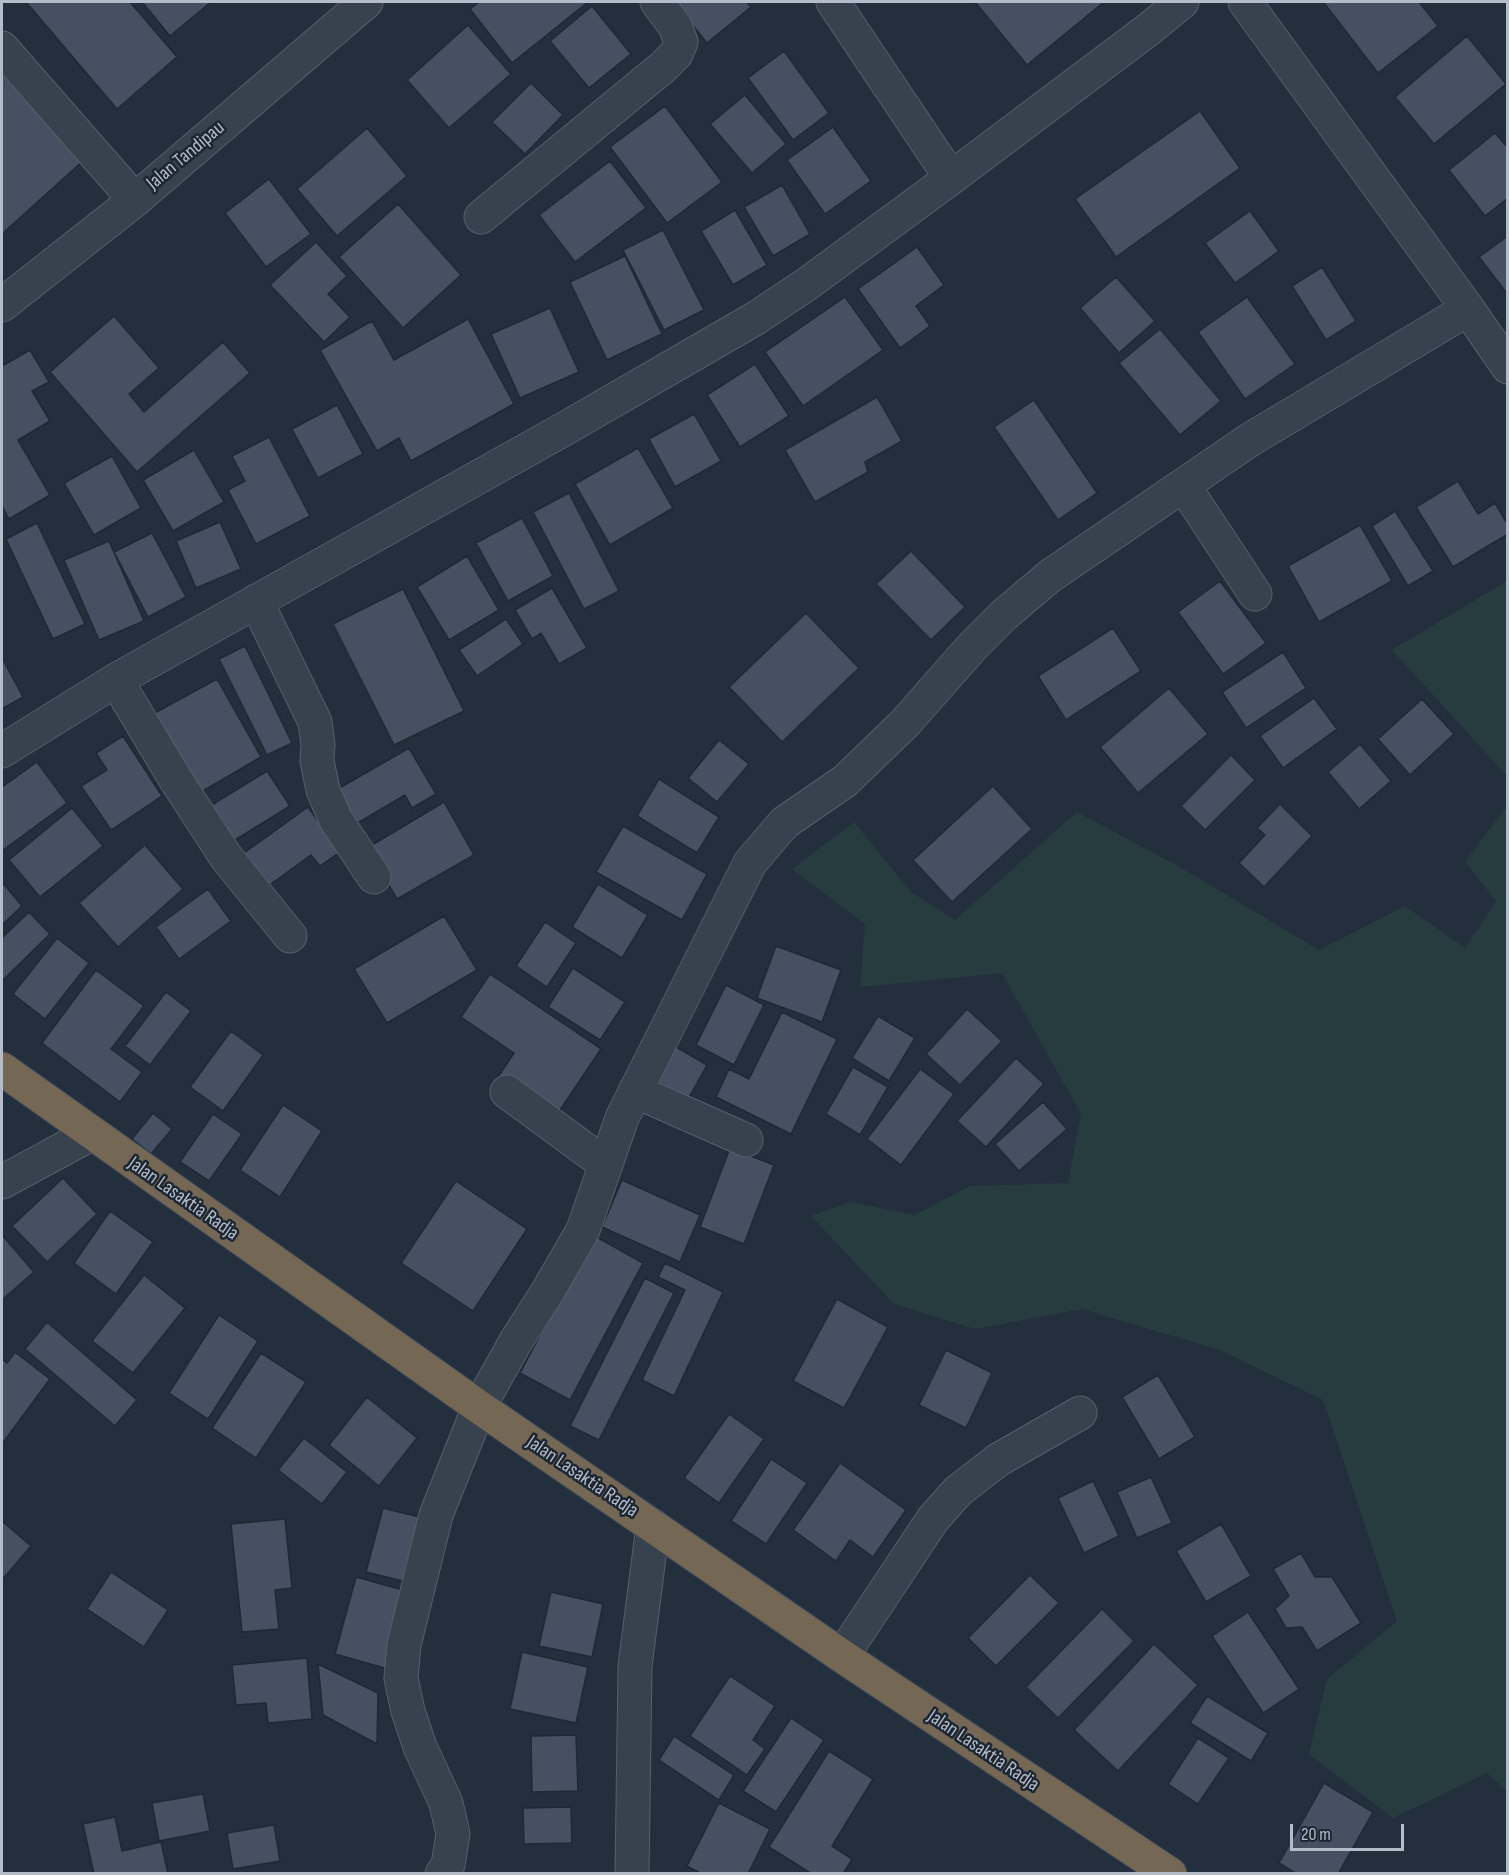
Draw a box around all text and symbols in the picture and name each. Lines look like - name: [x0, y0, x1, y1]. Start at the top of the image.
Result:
- street label: Jalan Tandipau: [142, 116, 230, 196]
- street label: Jalan Lasaktia Radja: [123, 1152, 243, 1246]
- street label: Jalan Lasaktia Radja: [522, 1431, 642, 1523]
- street label: Jalan Lasaktia Radja: [923, 1705, 1043, 1797]
- scale bar: [1293, 1812, 1407, 1850]
- text: 20 m: [1301, 1824, 1331, 1845]

